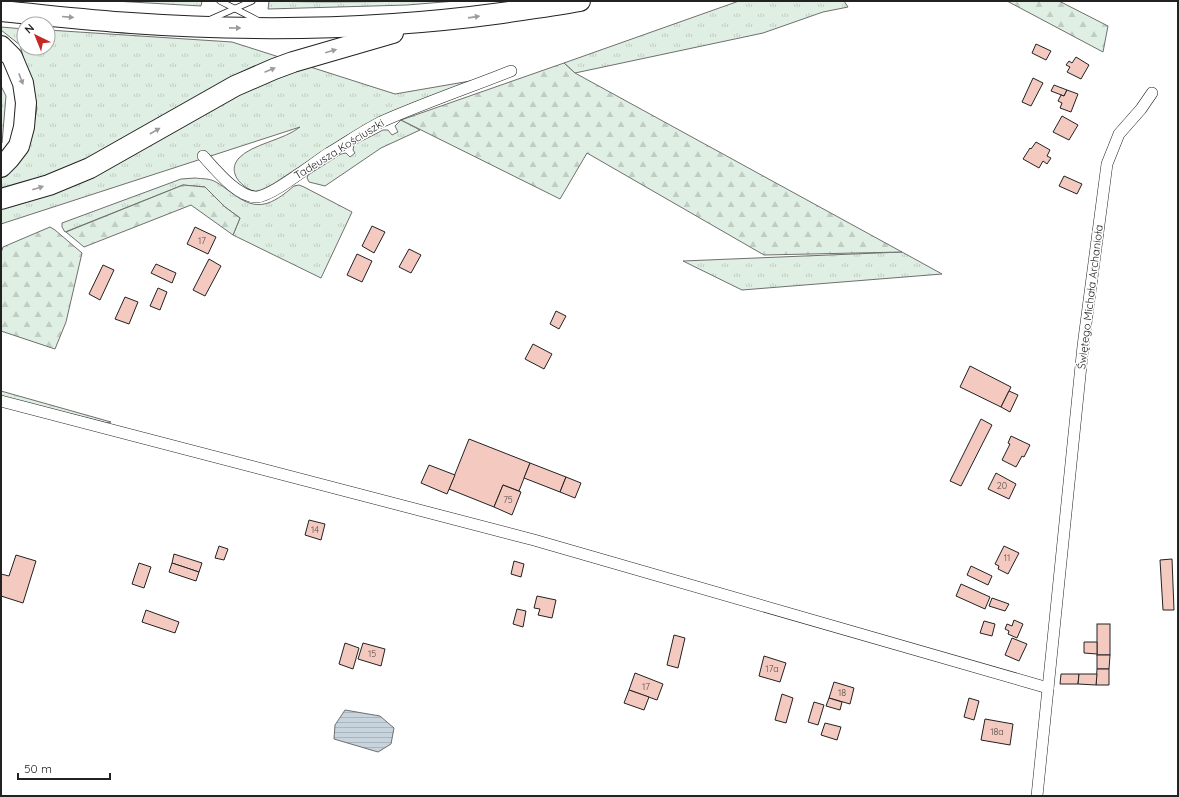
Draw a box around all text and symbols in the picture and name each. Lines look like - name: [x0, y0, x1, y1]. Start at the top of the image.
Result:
- one-way arrow: [62, 14, 74, 21]
- one-way arrow: [468, 14, 480, 20]
- north arrow: [16, 16, 56, 56]
- text: N: [21, 21, 37, 37]
- one-way arrow: [229, 25, 242, 31]
- one-way arrow: [325, 48, 337, 54]
- one-way arrow: [264, 67, 276, 73]
- one-way arrow: [19, 74, 25, 86]
- street label: Tadeusza Kościuszki: [291, 116, 387, 182]
- one-way arrow: [149, 128, 161, 135]
- one-way arrow: [33, 185, 45, 191]
- street label: Świętego Michała Archanioła: [1074, 224, 1106, 370]
- house number: 17: [198, 235, 206, 246]
- house number: 20: [997, 480, 1007, 491]
- house number: 75: [503, 494, 513, 505]
- house number: 14: [311, 524, 319, 535]
- house number: 11: [1004, 552, 1010, 563]
- house number: 15: [368, 648, 376, 659]
- house number: 17a: [765, 663, 779, 674]
- house number: 17: [642, 681, 650, 692]
- house number: 18: [838, 687, 846, 698]
- house number: 18a: [990, 726, 1004, 737]
- scale bar: [18, 755, 110, 781]
- text: 50 m: [24, 761, 52, 776]

